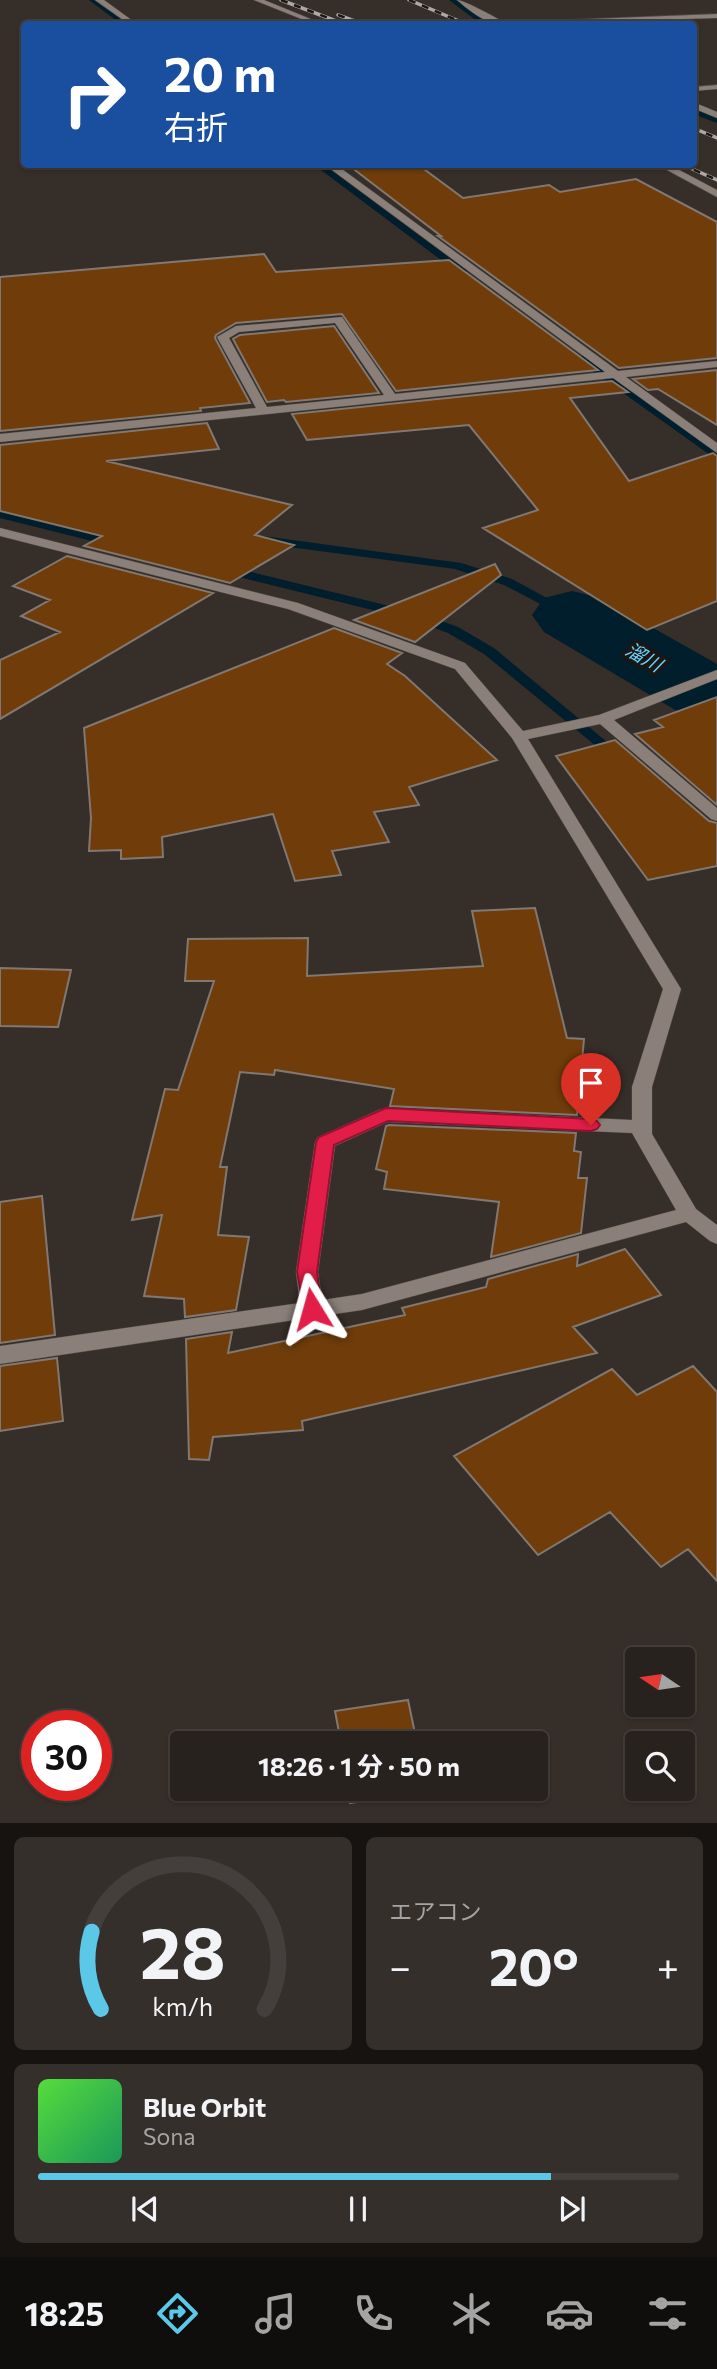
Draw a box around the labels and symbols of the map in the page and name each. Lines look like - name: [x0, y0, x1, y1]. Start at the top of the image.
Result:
- water label: 溜川: [622, 637, 668, 677]
- pin: [561, 1053, 621, 1125]
- position arrow: [275, 1272, 349, 1346]
- north arrow: [625, 1647, 695, 1717]
- speed limit sign: 30: [21, 1710, 112, 1801]

